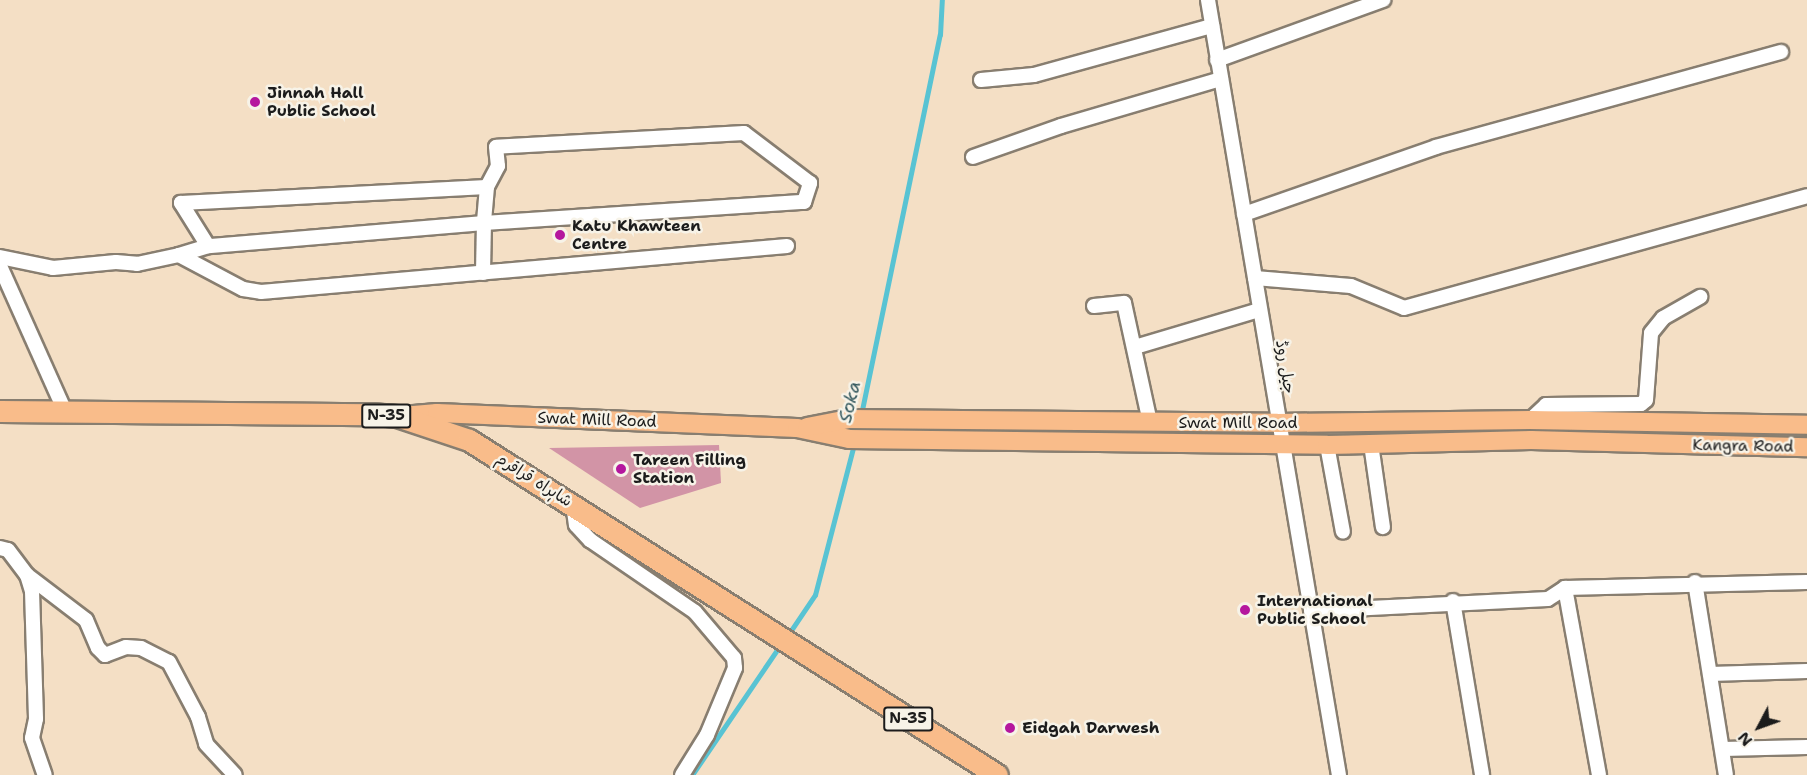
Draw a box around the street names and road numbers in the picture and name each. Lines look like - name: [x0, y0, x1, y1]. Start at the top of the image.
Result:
- street label: جیل روڈ: [1271, 339, 1299, 395]
- road number: N-35: [360, 404, 412, 428]
- street label: Swat Mill Road: [537, 408, 657, 432]
- street label: Swat Mill Road: [1178, 413, 1298, 433]
- street label: Kangra Road: [1692, 436, 1794, 456]
- street label: شاہراہ قراقرم: [492, 449, 576, 511]
- road number: N-35: [882, 707, 934, 731]

